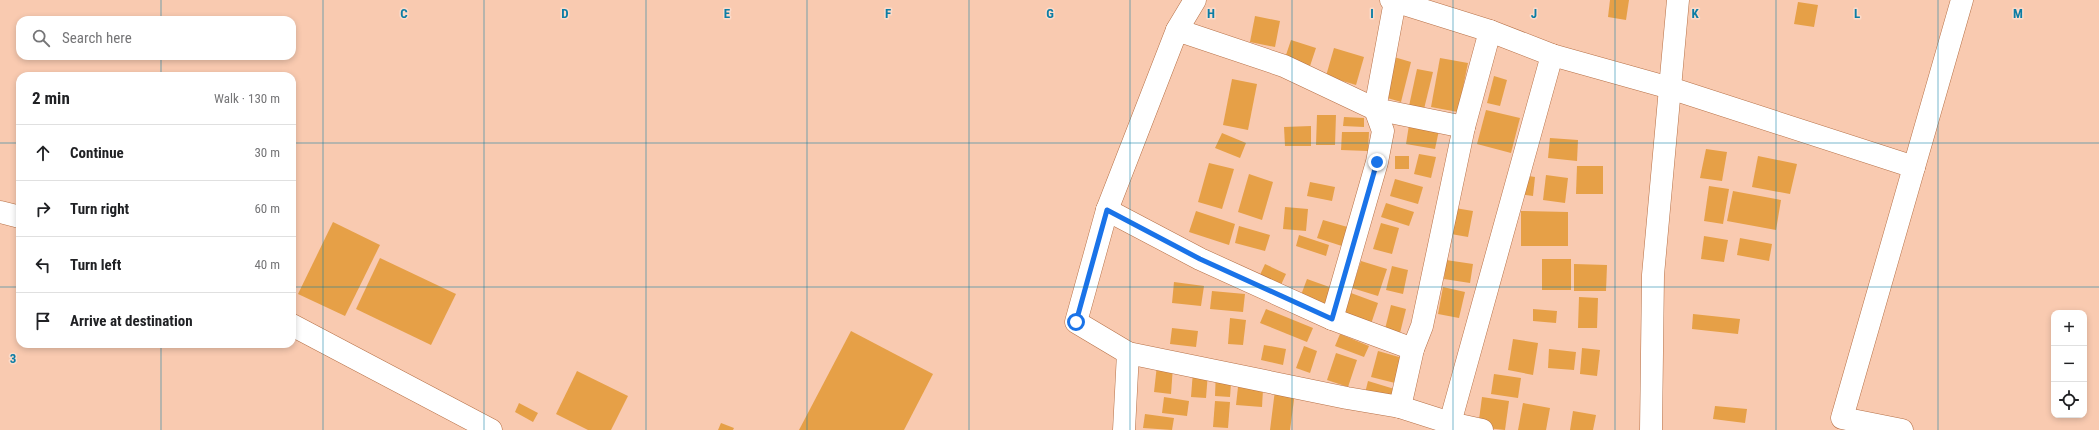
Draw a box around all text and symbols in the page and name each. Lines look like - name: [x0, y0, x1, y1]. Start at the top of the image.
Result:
- text: C: [400, 6, 408, 21]
- text: D: [561, 6, 569, 21]
- text: E: [724, 6, 731, 21]
- text: F: [885, 6, 891, 21]
- text: G: [1046, 6, 1054, 21]
- text: H: [1207, 6, 1215, 21]
- text: I: [1370, 6, 1374, 21]
- text: J: [1531, 6, 1537, 21]
- text: K: [1691, 6, 1699, 21]
- text: L: [1854, 6, 1860, 21]
- text: M: [2013, 6, 2023, 21]
- search box: [16, 16, 296, 60]
- icon: search: [30, 27, 52, 49]
- text: Search here: [62, 29, 132, 47]
- text: 2 min: [32, 88, 70, 108]
- text: Walk · 130 m: [214, 91, 280, 106]
- icon: ahead: [32, 142, 54, 164]
- text: Continue: [70, 144, 124, 162]
- text: 30 m: [254, 145, 280, 160]
- route end: [1368, 153, 1386, 171]
- icon: right: [32, 198, 54, 220]
- text: Turn right: [70, 200, 129, 218]
- text: 60 m: [254, 201, 280, 216]
- icon: left: [32, 254, 54, 276]
- text: Turn left: [70, 256, 121, 274]
- text: 40 m: [254, 257, 280, 272]
- icon: arrive: [32, 310, 54, 332]
- map controls: [2051, 310, 2087, 418]
- button: +: [2051, 310, 2087, 346]
- text: Arrive at destination: [70, 312, 193, 330]
- route start: [1067, 313, 1085, 331]
- button: −: [2051, 346, 2087, 382]
- text: 3: [10, 351, 16, 366]
- button: locate: [2051, 382, 2087, 418]

